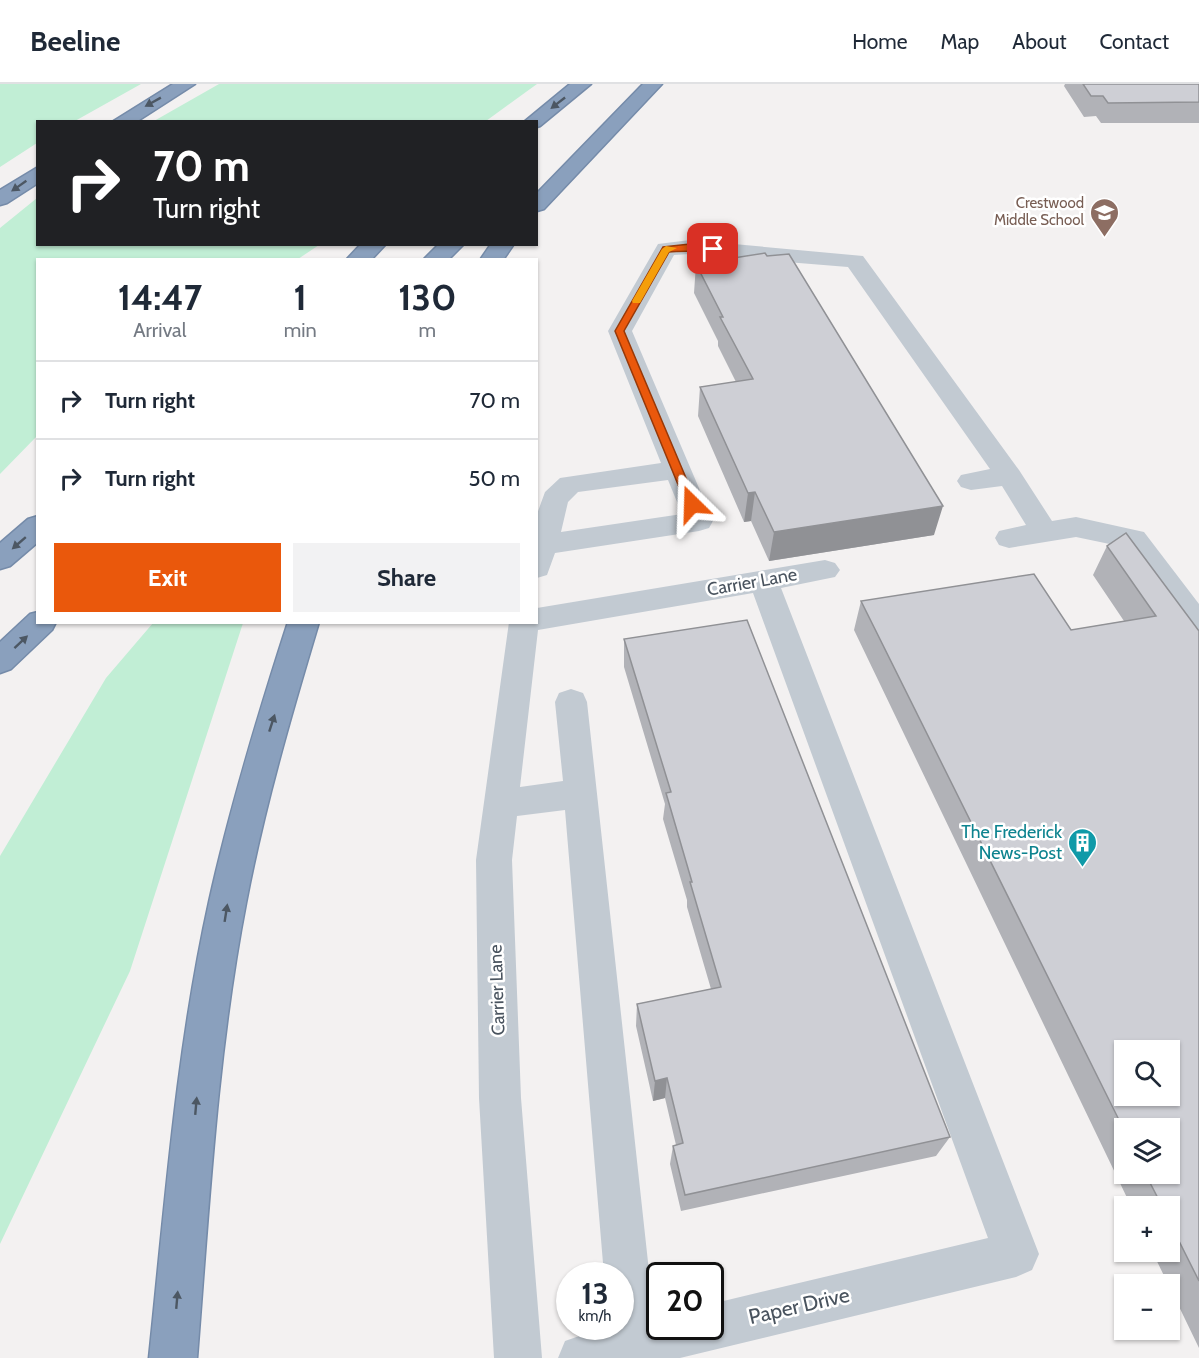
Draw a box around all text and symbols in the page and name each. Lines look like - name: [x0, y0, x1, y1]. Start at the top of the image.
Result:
- text: Beeline: [30, 24, 120, 58]
- text: Home: [852, 29, 908, 54]
- text: Map: [941, 29, 979, 54]
- text: About: [1012, 29, 1066, 54]
- text: Contact: [1099, 29, 1169, 54]
- one-way arrow: [550, 96, 565, 108]
- one-way arrow: [145, 97, 161, 108]
- text: 70 m: [153, 140, 250, 192]
- icon: right: [54, 144, 132, 222]
- one-way arrow: [11, 180, 27, 192]
- text: Turn right: [153, 192, 260, 225]
- place label: Crestwood Middle School: [994, 194, 1084, 229]
- school or university icon: Crestwood Middle School: [1089, 196, 1121, 238]
- pin: [687, 223, 738, 274]
- icon: arrive: [696, 232, 729, 265]
- text: 14:47: [118, 275, 202, 319]
- text: 1: [293, 275, 307, 319]
- text: 130: [398, 275, 456, 319]
- text: Arrival: [133, 318, 186, 342]
- text: min: [284, 318, 317, 342]
- text: m: [419, 318, 436, 342]
- icon: right: [54, 384, 87, 417]
- text: Turn right: [105, 387, 195, 414]
- text: 70 m: [470, 387, 520, 414]
- icon: right: [54, 462, 87, 495]
- text: Turn right: [105, 465, 195, 492]
- text: 50 m: [468, 465, 520, 492]
- position arrow: [660, 472, 724, 536]
- one-way arrow: [11, 536, 27, 549]
- button: Exit: [54, 543, 281, 612]
- button: Share: [293, 543, 520, 612]
- street label: Carrier Lane: [705, 563, 799, 601]
- one-way arrow: [13, 635, 27, 649]
- one-way arrow: [267, 714, 277, 732]
- place label: The Frederick News-Post: [961, 821, 1063, 864]
- building icon: The Frederick News-Post: [1067, 826, 1099, 868]
- one-way arrow: [222, 903, 231, 922]
- street label: Carrier Lane: [484, 944, 510, 1036]
- map controls: [1114, 1040, 1180, 1340]
- button: search: [1114, 1040, 1180, 1106]
- one-way arrow: [191, 1096, 201, 1115]
- button: layers: [1114, 1118, 1180, 1184]
- button: +: [1114, 1196, 1180, 1262]
- speed limit sign: 20: [646, 1262, 724, 1340]
- button: −: [1114, 1274, 1180, 1340]
- text: 13: [581, 1275, 609, 1312]
- street label: Paper Drive: [746, 1282, 852, 1329]
- one-way arrow: [172, 1290, 182, 1309]
- text: km/h: [579, 1307, 611, 1325]

